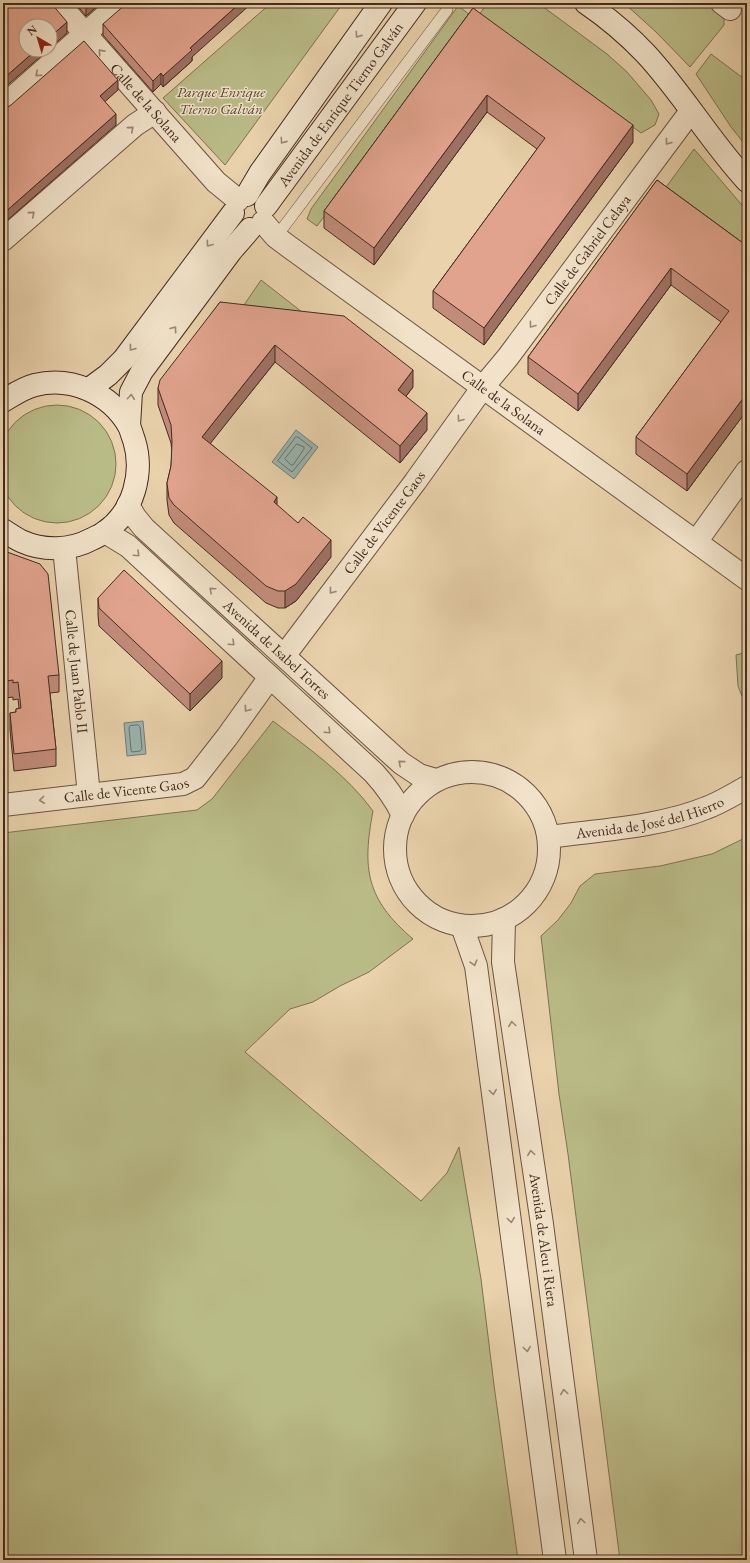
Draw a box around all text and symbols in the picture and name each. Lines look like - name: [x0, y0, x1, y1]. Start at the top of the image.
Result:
- north arrow: [18, 18, 58, 58]
- street label: Avenida de Enrique Tierno Galván: [273, 18, 407, 191]
- text: N: [24, 22, 40, 38]
- one-way arrow: [355, 31, 363, 38]
- one-way arrow: [99, 49, 106, 57]
- street label: Calle de la Solana: [106, 59, 186, 146]
- one-way arrow: [35, 70, 43, 77]
- park label: Parque Enrique Tierno Galván: [177, 82, 266, 118]
- one-way arrow: [126, 127, 133, 134]
- one-way arrow: [280, 137, 288, 144]
- one-way arrow: [666, 138, 673, 145]
- street label: Calle de Gabriel Celaya: [540, 191, 635, 309]
- one-way arrow: [28, 212, 35, 219]
- one-way arrow: [207, 240, 214, 247]
- one-way arrow: [530, 321, 537, 328]
- one-way arrow: [169, 326, 176, 333]
- one-way arrow: [129, 344, 136, 351]
- street label: Calle de la Solana: [458, 365, 550, 439]
- one-way arrow: [126, 394, 135, 400]
- one-way arrow: [457, 415, 465, 422]
- street label: Calle de Vicente Gaos: [339, 467, 429, 578]
- one-way arrow: [132, 550, 140, 557]
- one-way arrow: [330, 586, 337, 593]
- one-way arrow: [210, 588, 217, 595]
- street label: Avenida de Isabel Torres: [219, 594, 335, 703]
- street label: Calle de Juan Pablo II: [61, 608, 93, 734]
- one-way arrow: [228, 638, 235, 645]
- one-way arrow: [244, 705, 252, 712]
- one-way arrow: [323, 726, 331, 734]
- one-way arrow: [399, 761, 406, 768]
- street label: Calle de Vicente Gaos: [63, 773, 192, 807]
- street label: Avenida de José del Hierro: [574, 791, 727, 843]
- one-way arrow: [39, 795, 45, 804]
- one-way arrow: [470, 960, 478, 966]
- one-way arrow: [508, 1021, 517, 1027]
- one-way arrow: [488, 1088, 497, 1095]
- one-way arrow: [527, 1150, 536, 1156]
- street label: Avenida de Aleu i Riera: [525, 1171, 563, 1308]
- one-way arrow: [506, 1217, 515, 1223]
- one-way arrow: [522, 1346, 531, 1352]
- one-way arrow: [560, 1389, 569, 1396]
- one-way arrow: [577, 1518, 586, 1524]

